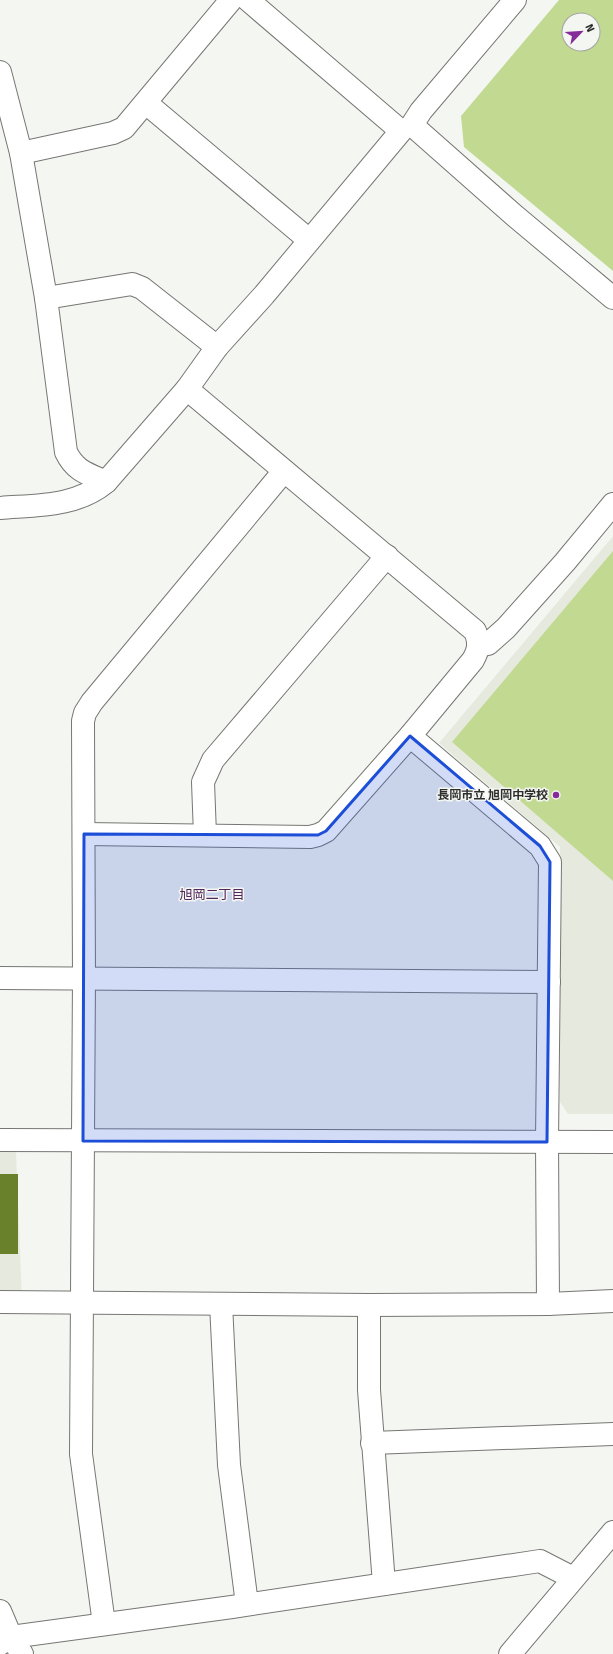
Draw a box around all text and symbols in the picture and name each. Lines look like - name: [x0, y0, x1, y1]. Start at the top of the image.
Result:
- north arrow: [561, 12, 601, 52]
- text: N: [582, 22, 597, 34]
- place label: 長岡市立 旭岡中学校: [437, 788, 548, 802]
- marker: 長岡市立 旭岡中学校: [551, 790, 561, 800]
- district label: 旭岡二丁目: [179, 887, 245, 902]

